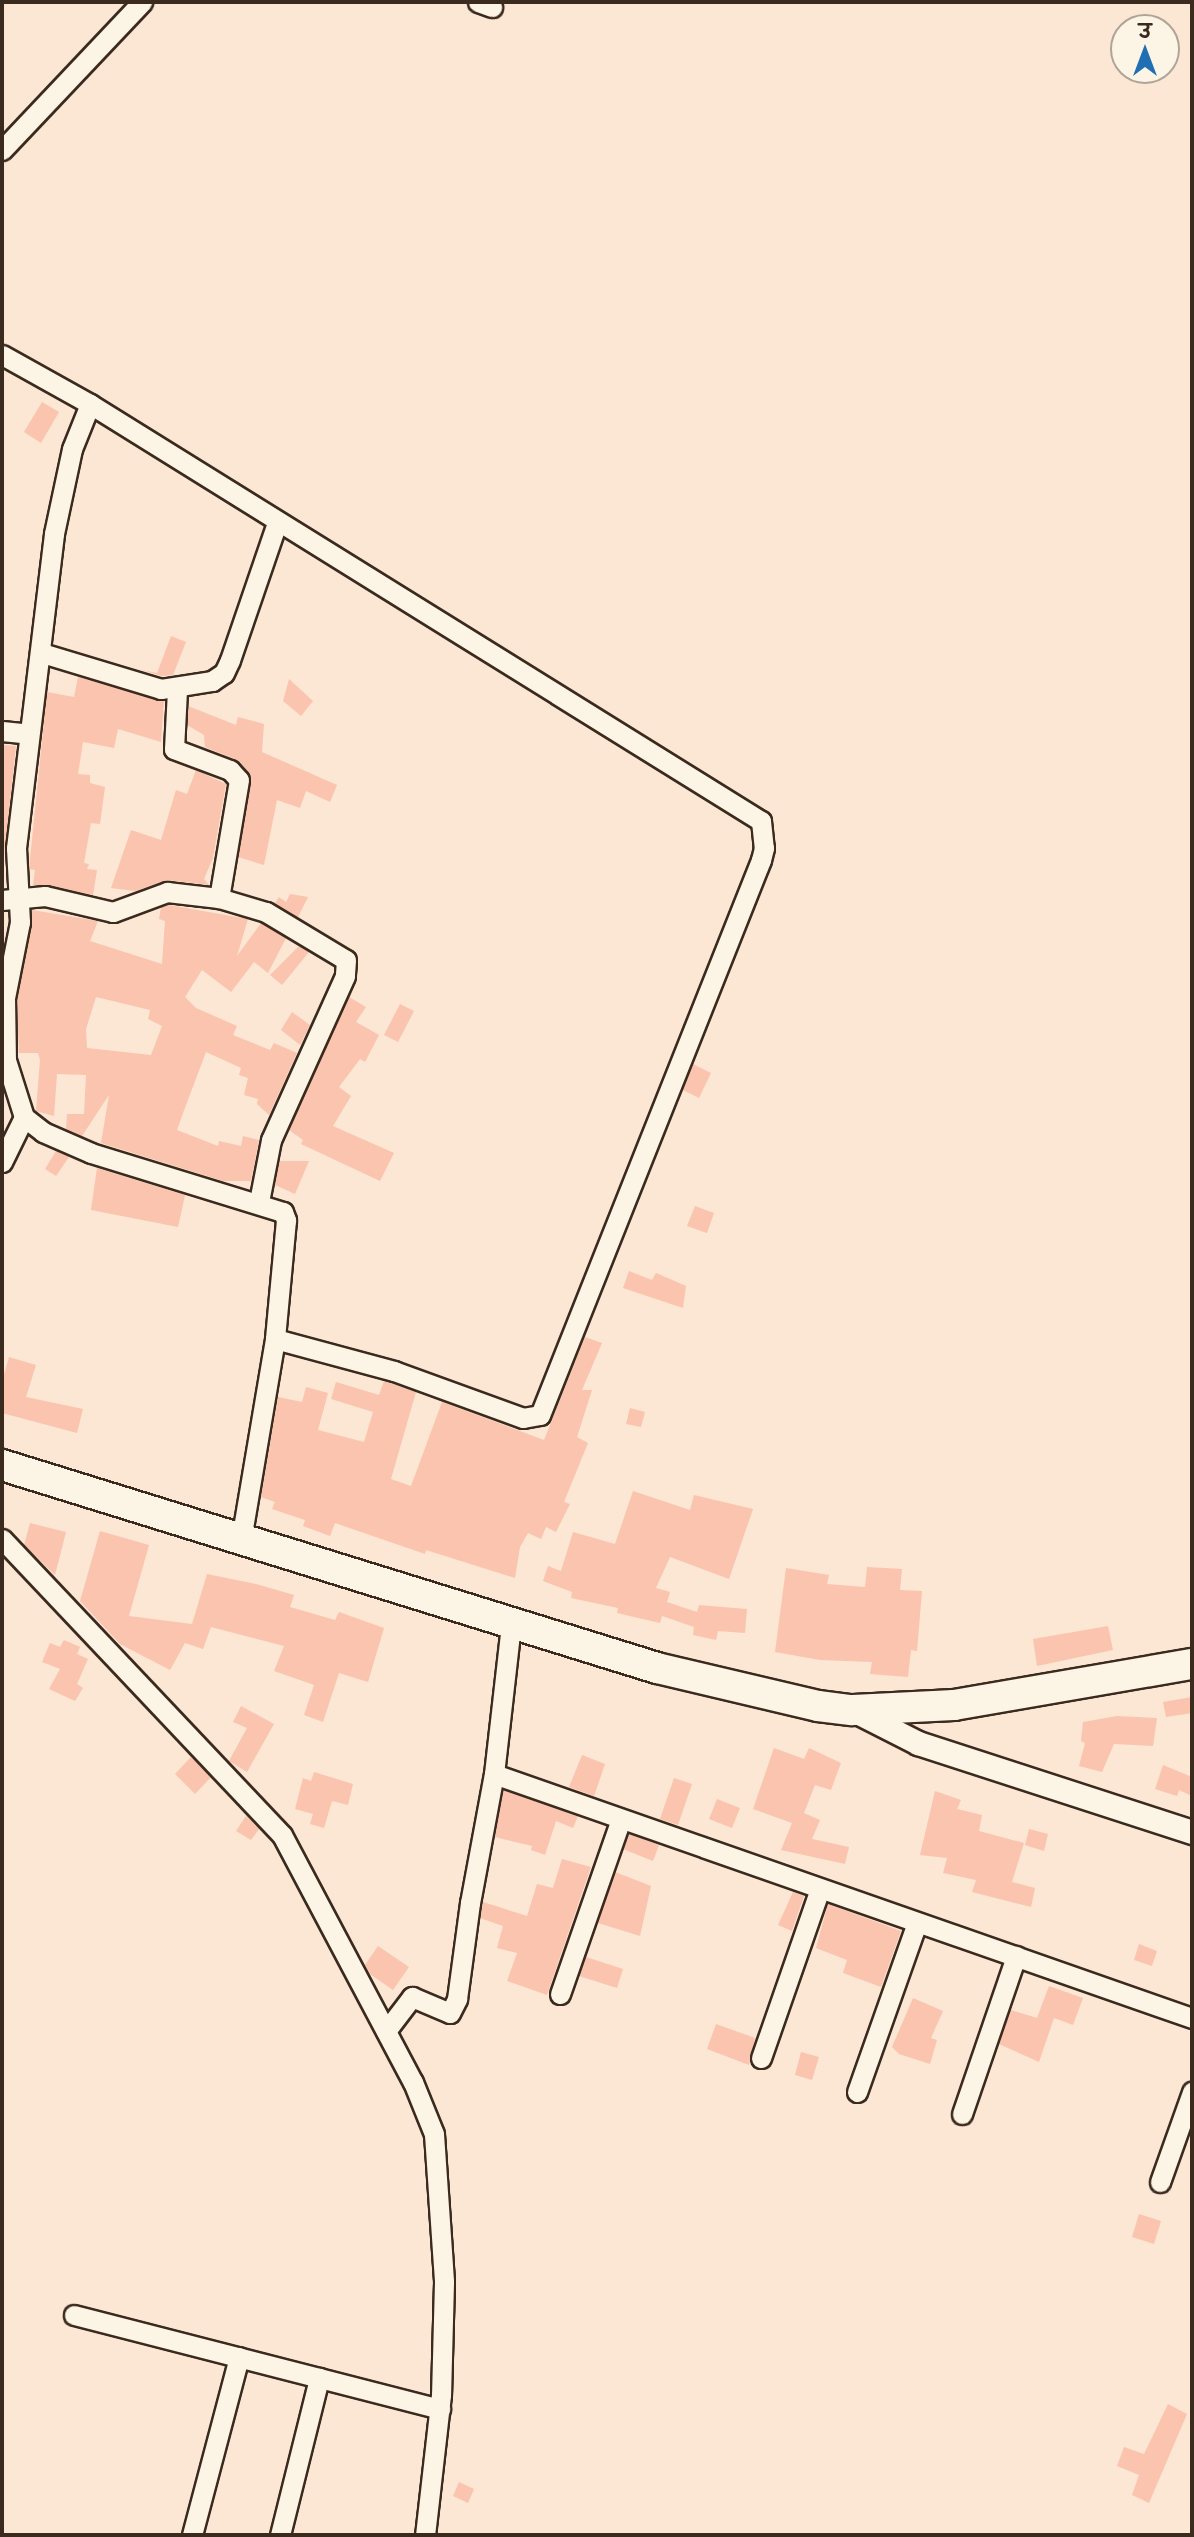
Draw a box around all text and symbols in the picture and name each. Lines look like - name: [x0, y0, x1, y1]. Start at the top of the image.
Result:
- north arrow: [1110, 14, 1180, 84]
- text: उ: [1139, 16, 1151, 44]

